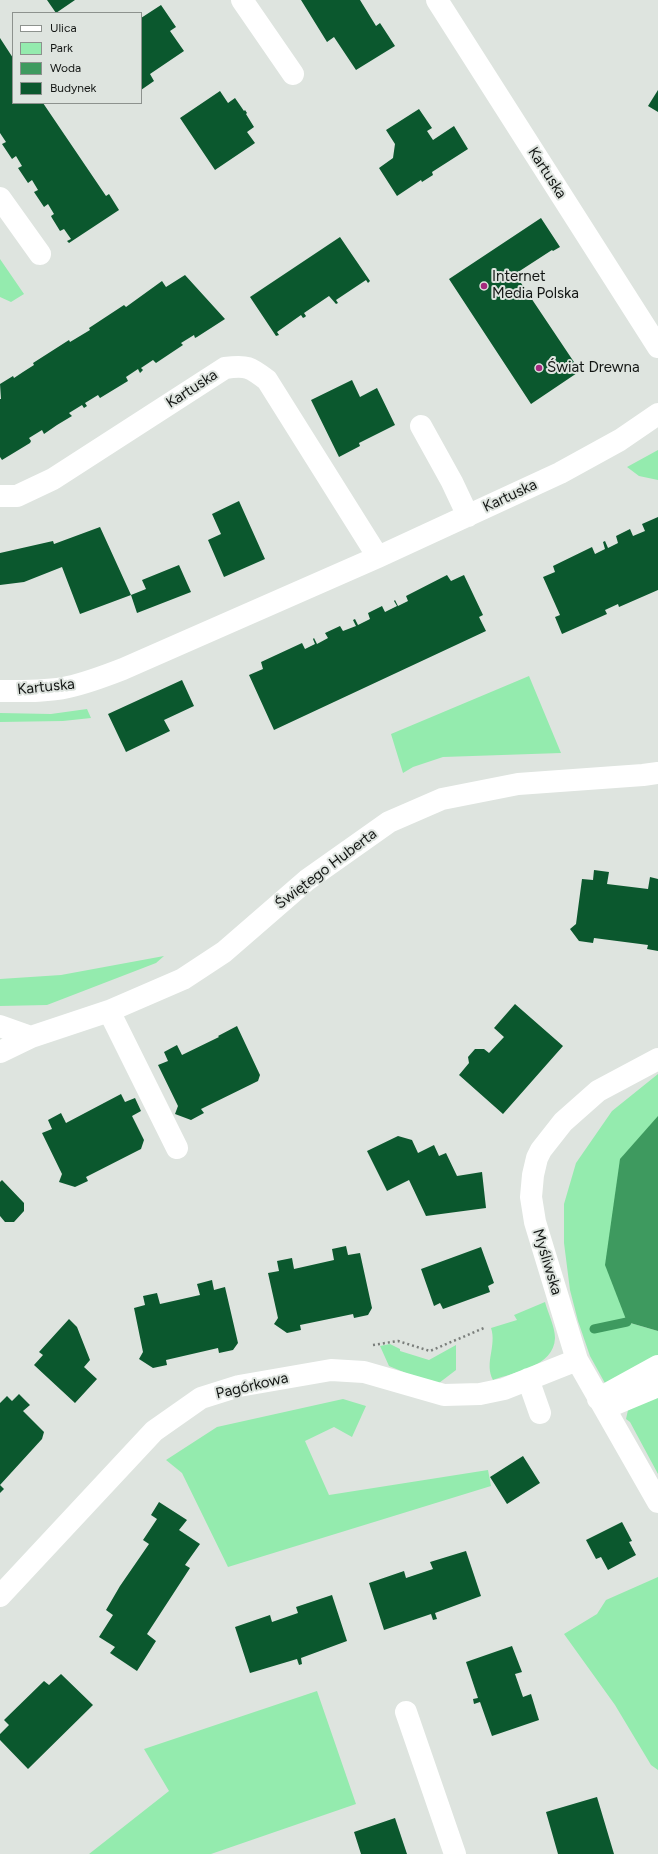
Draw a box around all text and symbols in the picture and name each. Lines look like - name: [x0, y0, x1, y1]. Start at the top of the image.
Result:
- legend: [12, 12, 142, 104]
- text: Ulica: [50, 21, 77, 35]
- text: Park: [50, 41, 73, 55]
- text: Woda: [50, 61, 81, 75]
- text: Budynek: [50, 81, 96, 95]
- street label: Kartuska: [524, 144, 570, 202]
- place label: Internet Media Polska: [492, 268, 579, 303]
- marker: Internet Media Polska: [479, 281, 489, 291]
- place label: Świat Drewna: [547, 359, 640, 377]
- marker: Świat Drewna: [534, 363, 544, 373]
- street label: Kartuska: [163, 366, 221, 412]
- street label: Kartuska: [480, 476, 540, 516]
- street label: Kartuska: [16, 675, 76, 699]
- street label: Świętego Huberta: [272, 825, 380, 913]
- street label: Myśliwska: [528, 1227, 566, 1297]
- street label: Pagórkowa: [214, 1369, 290, 1403]

